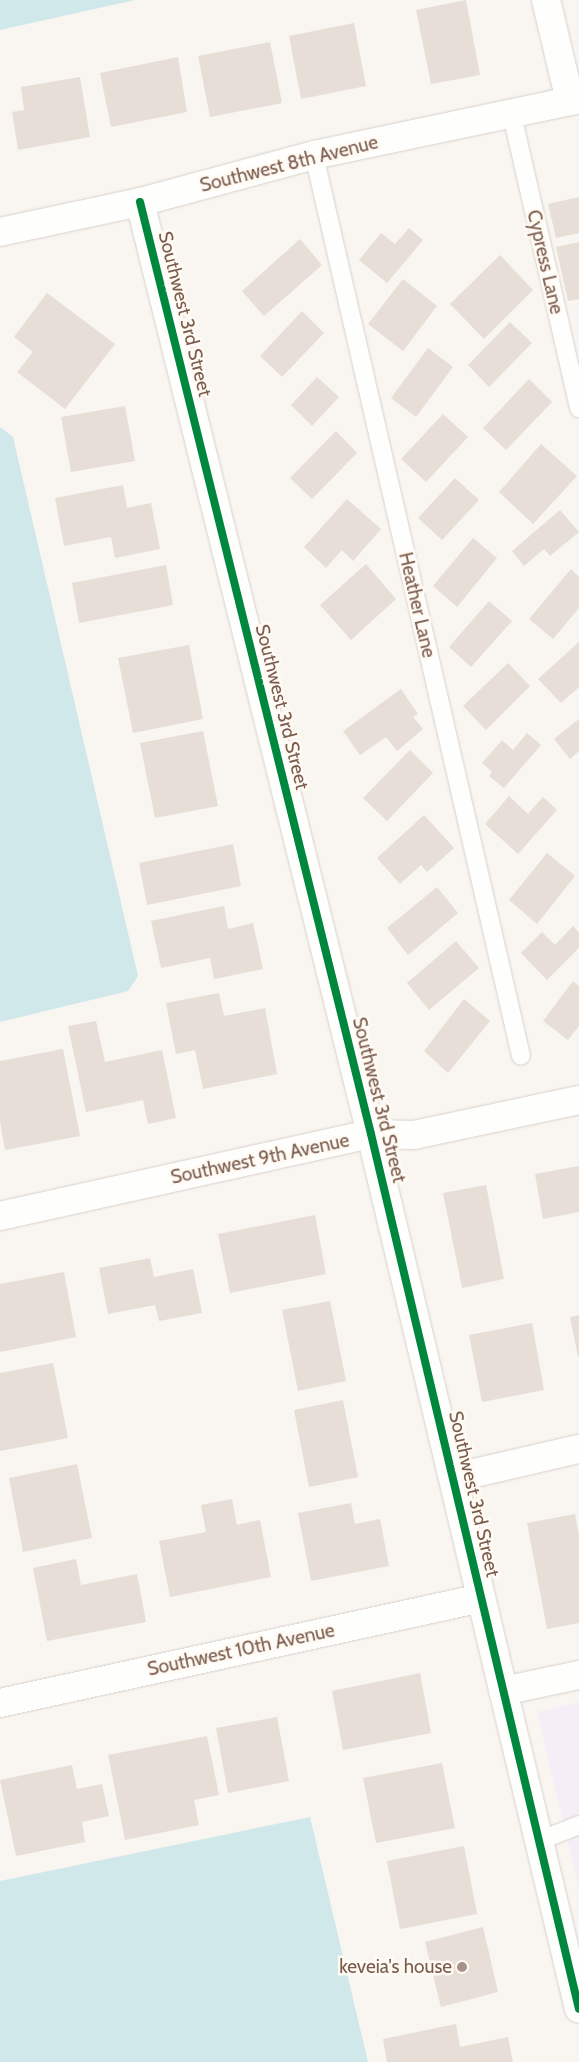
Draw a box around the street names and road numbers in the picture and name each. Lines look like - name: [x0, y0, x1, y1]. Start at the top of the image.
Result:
- street label: Southwest 8th Avenue: [198, 131, 380, 197]
- street label: Cypress Lane: [522, 208, 568, 316]
- street label: Southwest 3rd Street: [153, 229, 217, 399]
- street label: Heather Lane: [394, 550, 440, 660]
- street label: Southwest 3rd Street: [250, 622, 314, 792]
- street label: Southwest 3rd Street: [347, 1015, 411, 1185]
- street label: Southwest 9th Avenue: [169, 1129, 351, 1189]
- street label: Southwest 3rd Street: [444, 1409, 504, 1579]
- street label: Southwest 10th Avenue: [145, 1619, 337, 1681]

